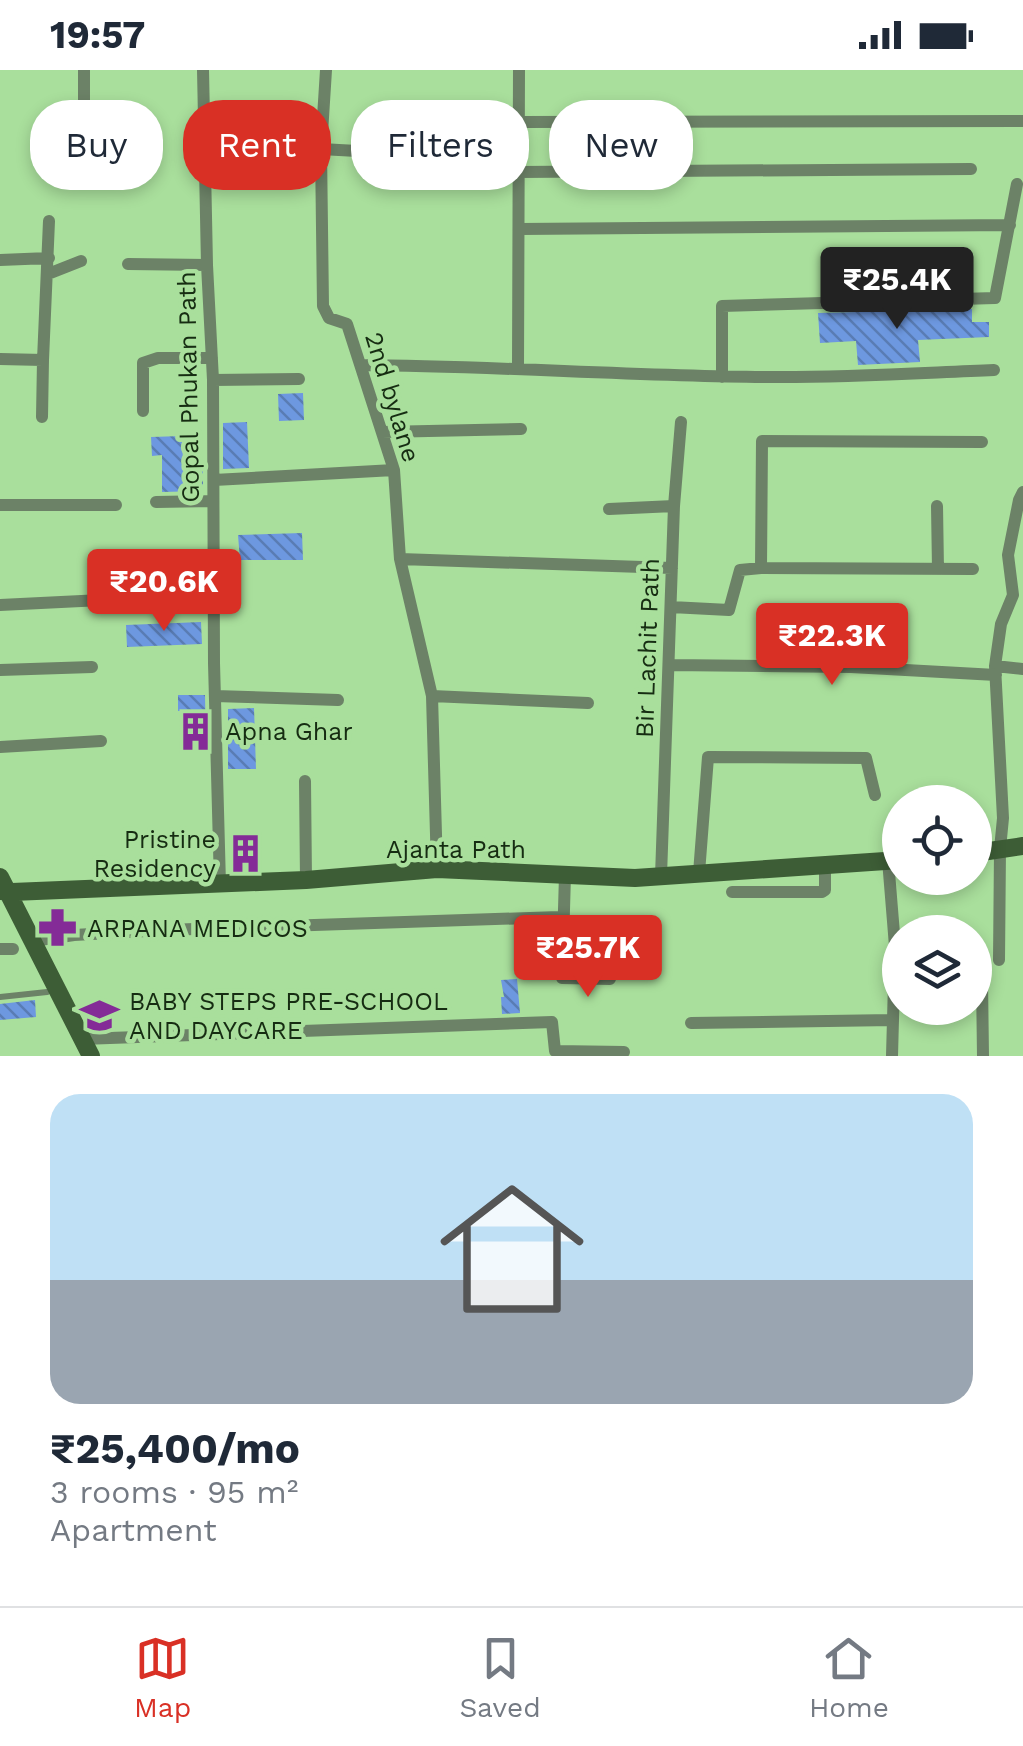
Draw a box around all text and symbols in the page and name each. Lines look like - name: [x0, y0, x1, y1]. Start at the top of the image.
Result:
- text: 19:57: [50, 13, 145, 57]
- chip: Buy: [30, 100, 163, 190]
- chip: Rent: [183, 100, 331, 190]
- chip: Filters: [351, 100, 529, 190]
- chip: New: [549, 100, 693, 190]
- pin: ₹25.4K: [816, 247, 978, 332]
- text: ₹25.4K: [843, 260, 951, 298]
- street label: Gopal Phukan Path: [172, 271, 205, 503]
- street label: 2nd bylane: [359, 329, 426, 466]
- pin: ₹20.6K: [83, 549, 245, 634]
- street label: Bir Lachit Path: [630, 557, 665, 739]
- text: ₹20.6K: [109, 562, 219, 600]
- pin: ₹22.3K: [751, 603, 913, 688]
- text: ₹22.3K: [778, 616, 886, 654]
- building icon: Apna Ghar: [174, 710, 216, 752]
- place label: Apna Ghar: [225, 717, 353, 746]
- map controls: [882, 785, 992, 1025]
- button: locate: [882, 785, 992, 895]
- place label: Pristine Residency: [94, 825, 216, 883]
- building icon: Pristine Residency: [225, 832, 267, 874]
- street label: Ajanta Path: [386, 835, 526, 864]
- pharmacy icon: ARPANA MEDICOS: [36, 907, 78, 949]
- place label: ARPANA MEDICOS: [87, 914, 308, 943]
- pin: ₹25.7K: [507, 915, 669, 1000]
- button: layers: [882, 915, 992, 1025]
- text: ₹25.7K: [536, 928, 640, 966]
- place label: BABY STEPS PRE-SCHOOL AND DAYCARE: [129, 987, 448, 1045]
- school or university icon: BABY STEPS PRE-SCHOOL AND DAYCARE: [78, 994, 120, 1036]
- icon: home: [422, 1159, 602, 1339]
- text: ₹25,400/mo: [50, 1424, 300, 1473]
- text: 3 rooms · 95 m²: [50, 1473, 298, 1511]
- text: Apartment: [50, 1511, 217, 1549]
- tab: Map: [134, 1631, 191, 1724]
- tab: Saved: [459, 1631, 541, 1724]
- tab: Home: [809, 1631, 889, 1724]

